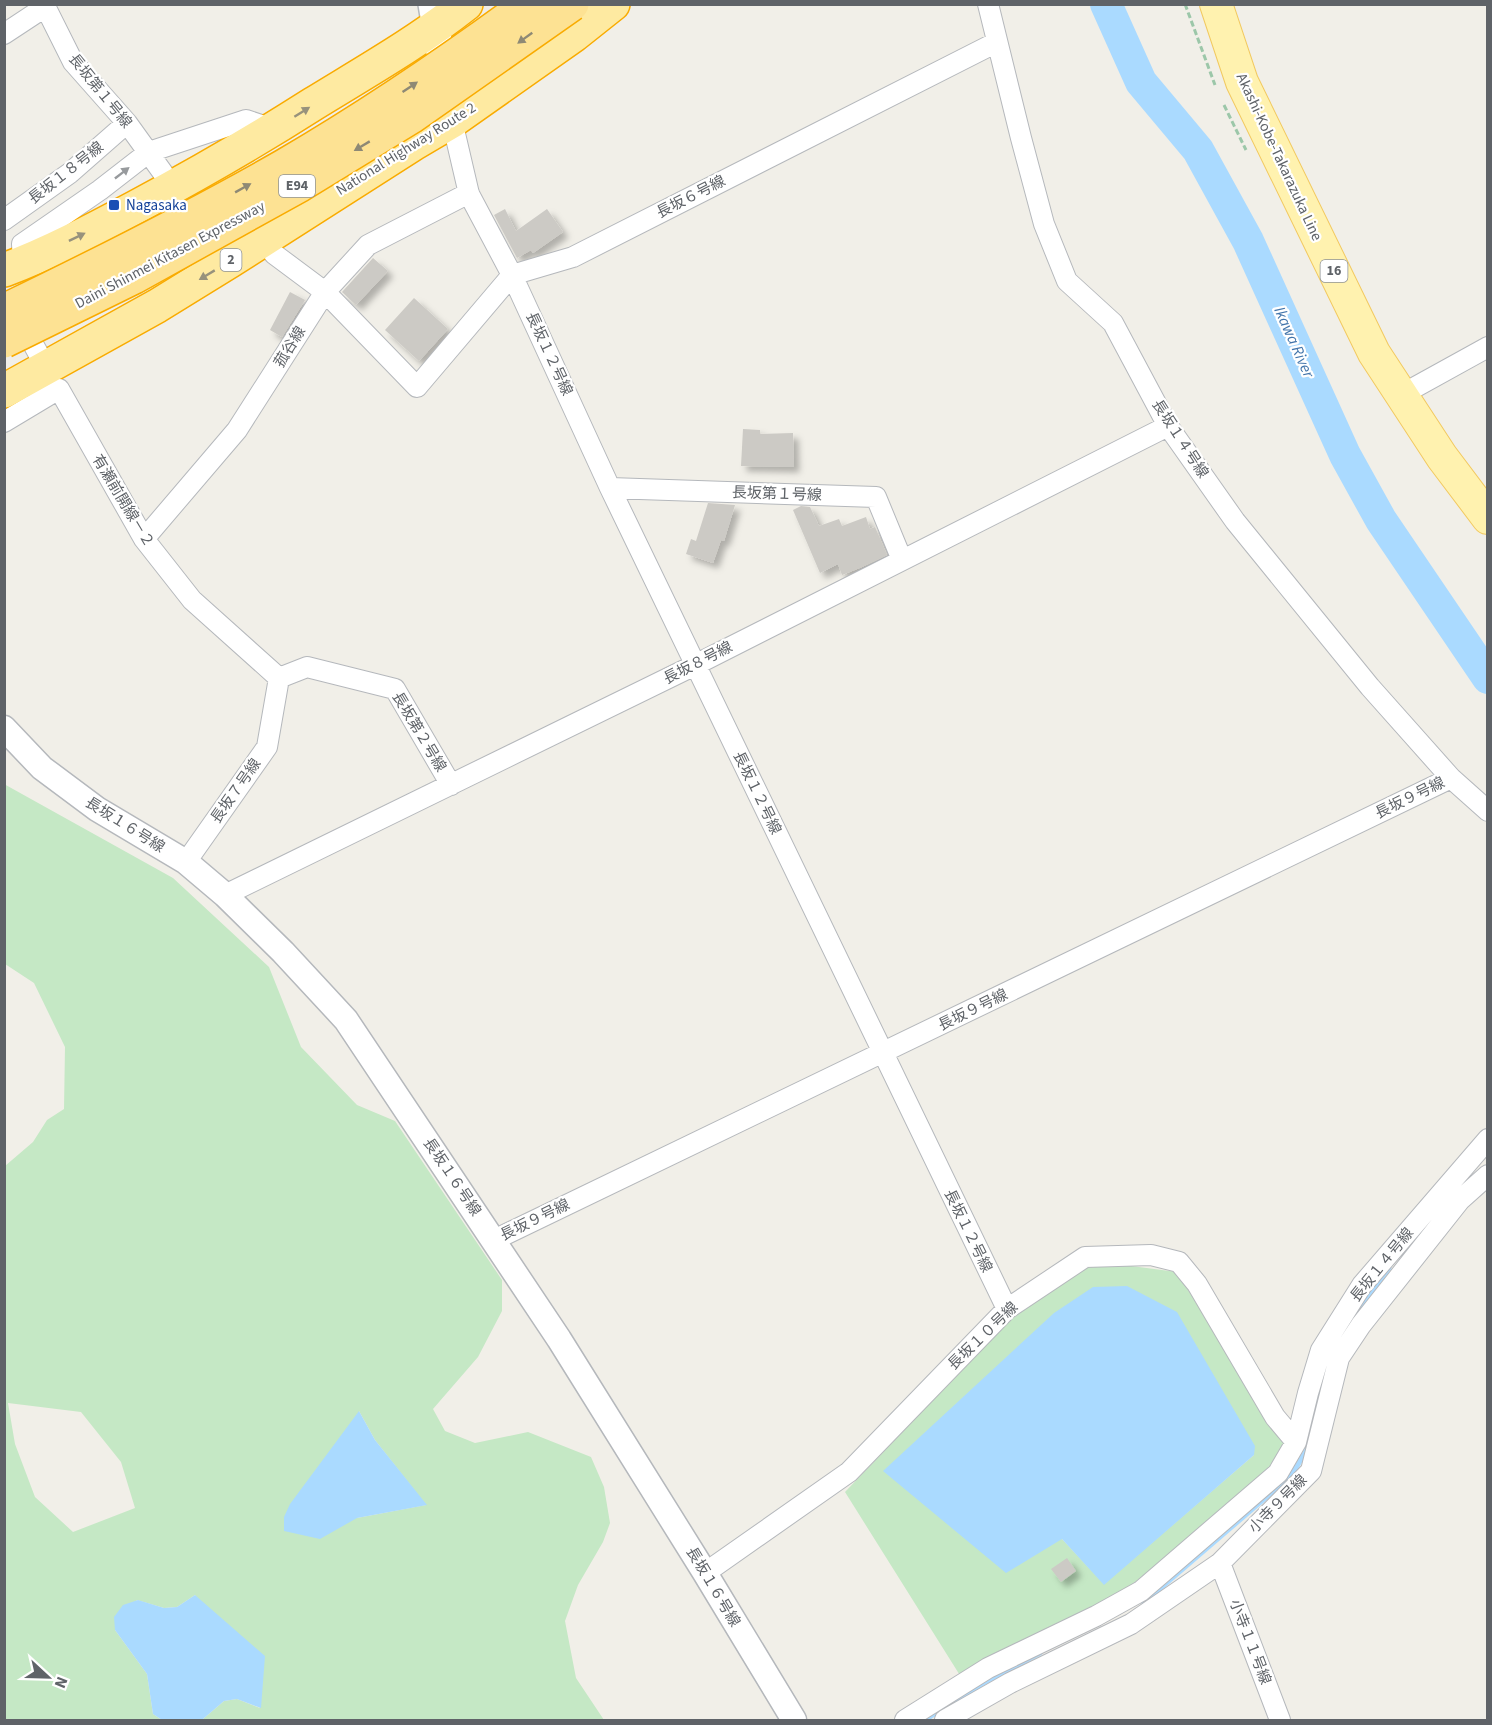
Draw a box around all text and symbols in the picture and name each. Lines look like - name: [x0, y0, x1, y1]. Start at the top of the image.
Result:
- one-way arrow: [517, 32, 532, 44]
- street label: 長坂第１号線: [64, 49, 136, 133]
- street label: Akashi-Kobe-Takarazuka Line: [1231, 70, 1327, 244]
- one-way arrow: [401, 81, 417, 93]
- street label: National Highway Route 2: [332, 97, 480, 201]
- one-way arrow: [294, 106, 310, 117]
- street label: 長坂１８号線: [24, 137, 108, 209]
- one-way arrow: [354, 141, 370, 152]
- one-way arrow: [114, 167, 130, 179]
- street label: 長坂６号線: [653, 171, 729, 223]
- road number: E94: [279, 175, 315, 197]
- one-way arrow: [235, 183, 252, 193]
- place label: Nagasaka: [126, 195, 187, 216]
- street label: Daini Shinmei Kitasen Expressway: [71, 196, 269, 314]
- marker: Nagasaka: [107, 198, 121, 212]
- one-way arrow: [68, 233, 85, 242]
- road number: 2: [220, 249, 242, 271]
- road number: 16: [1320, 260, 1348, 282]
- one-way arrow: [198, 270, 215, 280]
- water label: Ikawa River: [1269, 303, 1320, 383]
- street label: 長坂１２号線: [520, 309, 578, 399]
- street label: 菰谷線: [269, 322, 311, 372]
- street label: 長坂１４号線: [1147, 396, 1213, 482]
- street label: 有瀬前開線－２: [87, 451, 159, 551]
- street label: 長坂第１号線: [732, 482, 822, 506]
- street label: 長坂８号線: [660, 637, 736, 689]
- street label: 長坂第２号線: [387, 688, 451, 776]
- street label: 長坂１２号線: [728, 748, 786, 838]
- street label: 長坂７号線: [206, 754, 266, 828]
- street label: 長坂９号線: [1372, 772, 1448, 824]
- street label: 長坂１６号線: [81, 792, 169, 858]
- street label: 長坂９号線: [935, 984, 1011, 1036]
- street label: 長坂１６号線: [418, 1134, 486, 1220]
- street label: 長坂１２号線: [939, 1186, 997, 1276]
- street label: 長坂９号線: [497, 1194, 573, 1246]
- street label: 長坂１４号線: [1346, 1223, 1418, 1307]
- street label: 長坂１０号線: [943, 1297, 1023, 1375]
- street label: 小寺９号線: [1244, 1470, 1312, 1538]
- street label: 長坂１６号線: [681, 1543, 745, 1631]
- street label: 小寺１１号線: [1224, 1596, 1276, 1688]
- north arrow: [18, 1647, 78, 1707]
- text: N: [49, 1673, 73, 1691]

